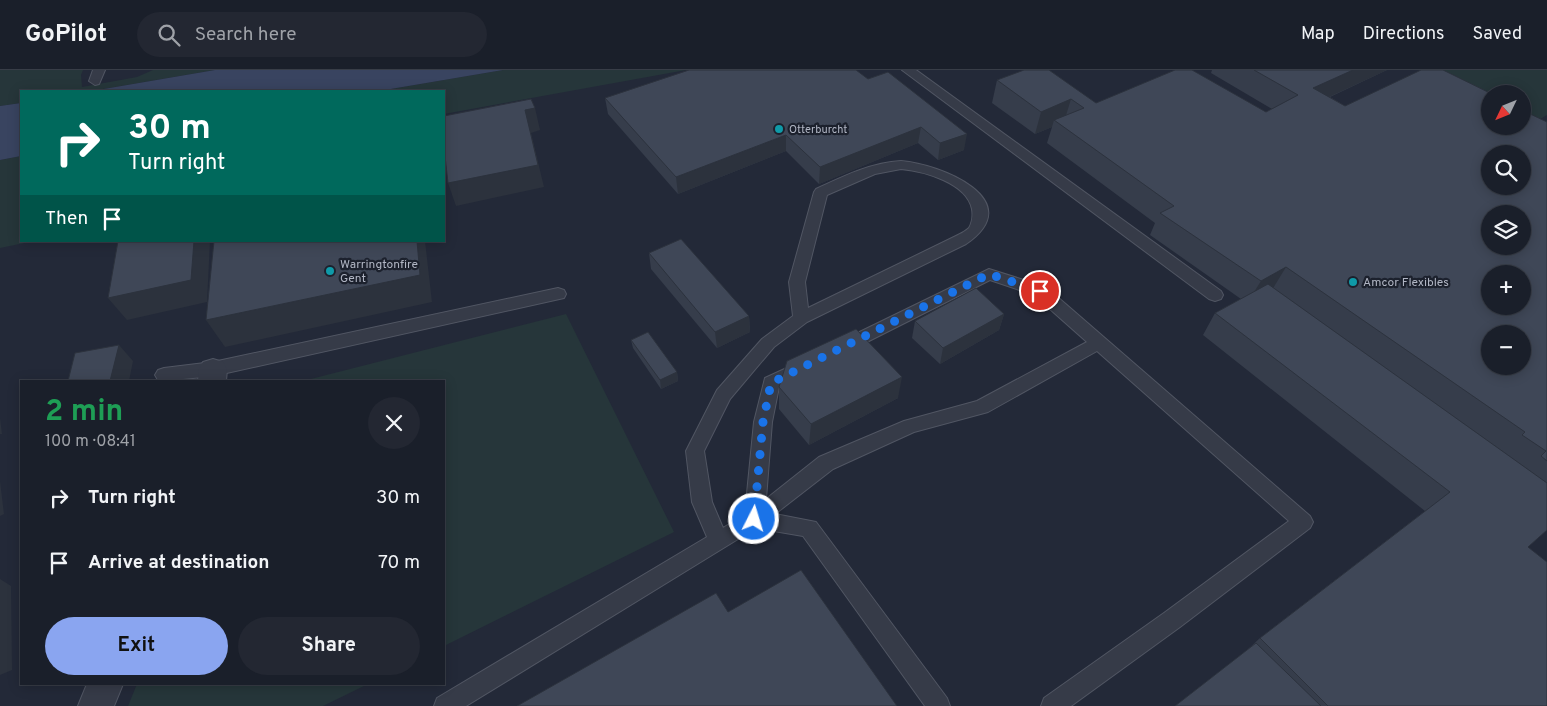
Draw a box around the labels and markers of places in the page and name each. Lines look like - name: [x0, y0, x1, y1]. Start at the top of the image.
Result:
- marker: Otterburcht: [773, 123, 785, 135]
- place label: Otterburcht: [789, 123, 847, 137]
- place label: Warringtonfire Gent: [340, 257, 418, 287]
- marker: Warringtonfire Gent: [324, 265, 336, 277]
- pin: [1019, 270, 1061, 312]
- place label: Amcor Flexibles: [1363, 275, 1449, 291]
- marker: Amcor Flexibles: [1347, 276, 1359, 288]

